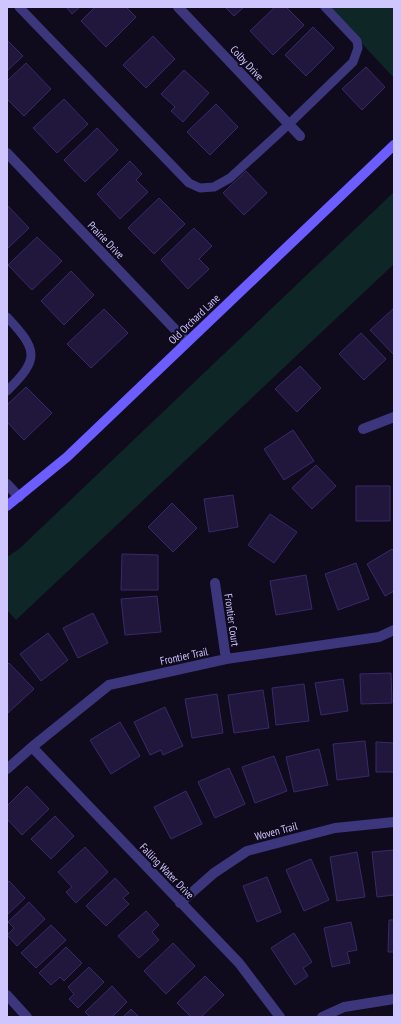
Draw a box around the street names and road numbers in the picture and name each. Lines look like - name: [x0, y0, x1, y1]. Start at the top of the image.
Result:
- street label: Colby Drive: [227, 43, 267, 84]
- street label: Prairie Drive: [85, 218, 128, 262]
- street label: Old Orchard Lane: [165, 291, 223, 347]
- street label: Frontier Court: [221, 593, 243, 647]
- street label: Frontier Trail: [159, 644, 210, 668]
- street label: Woven Trail: [253, 818, 299, 843]
- street label: Falling Water Drive: [137, 840, 198, 902]

